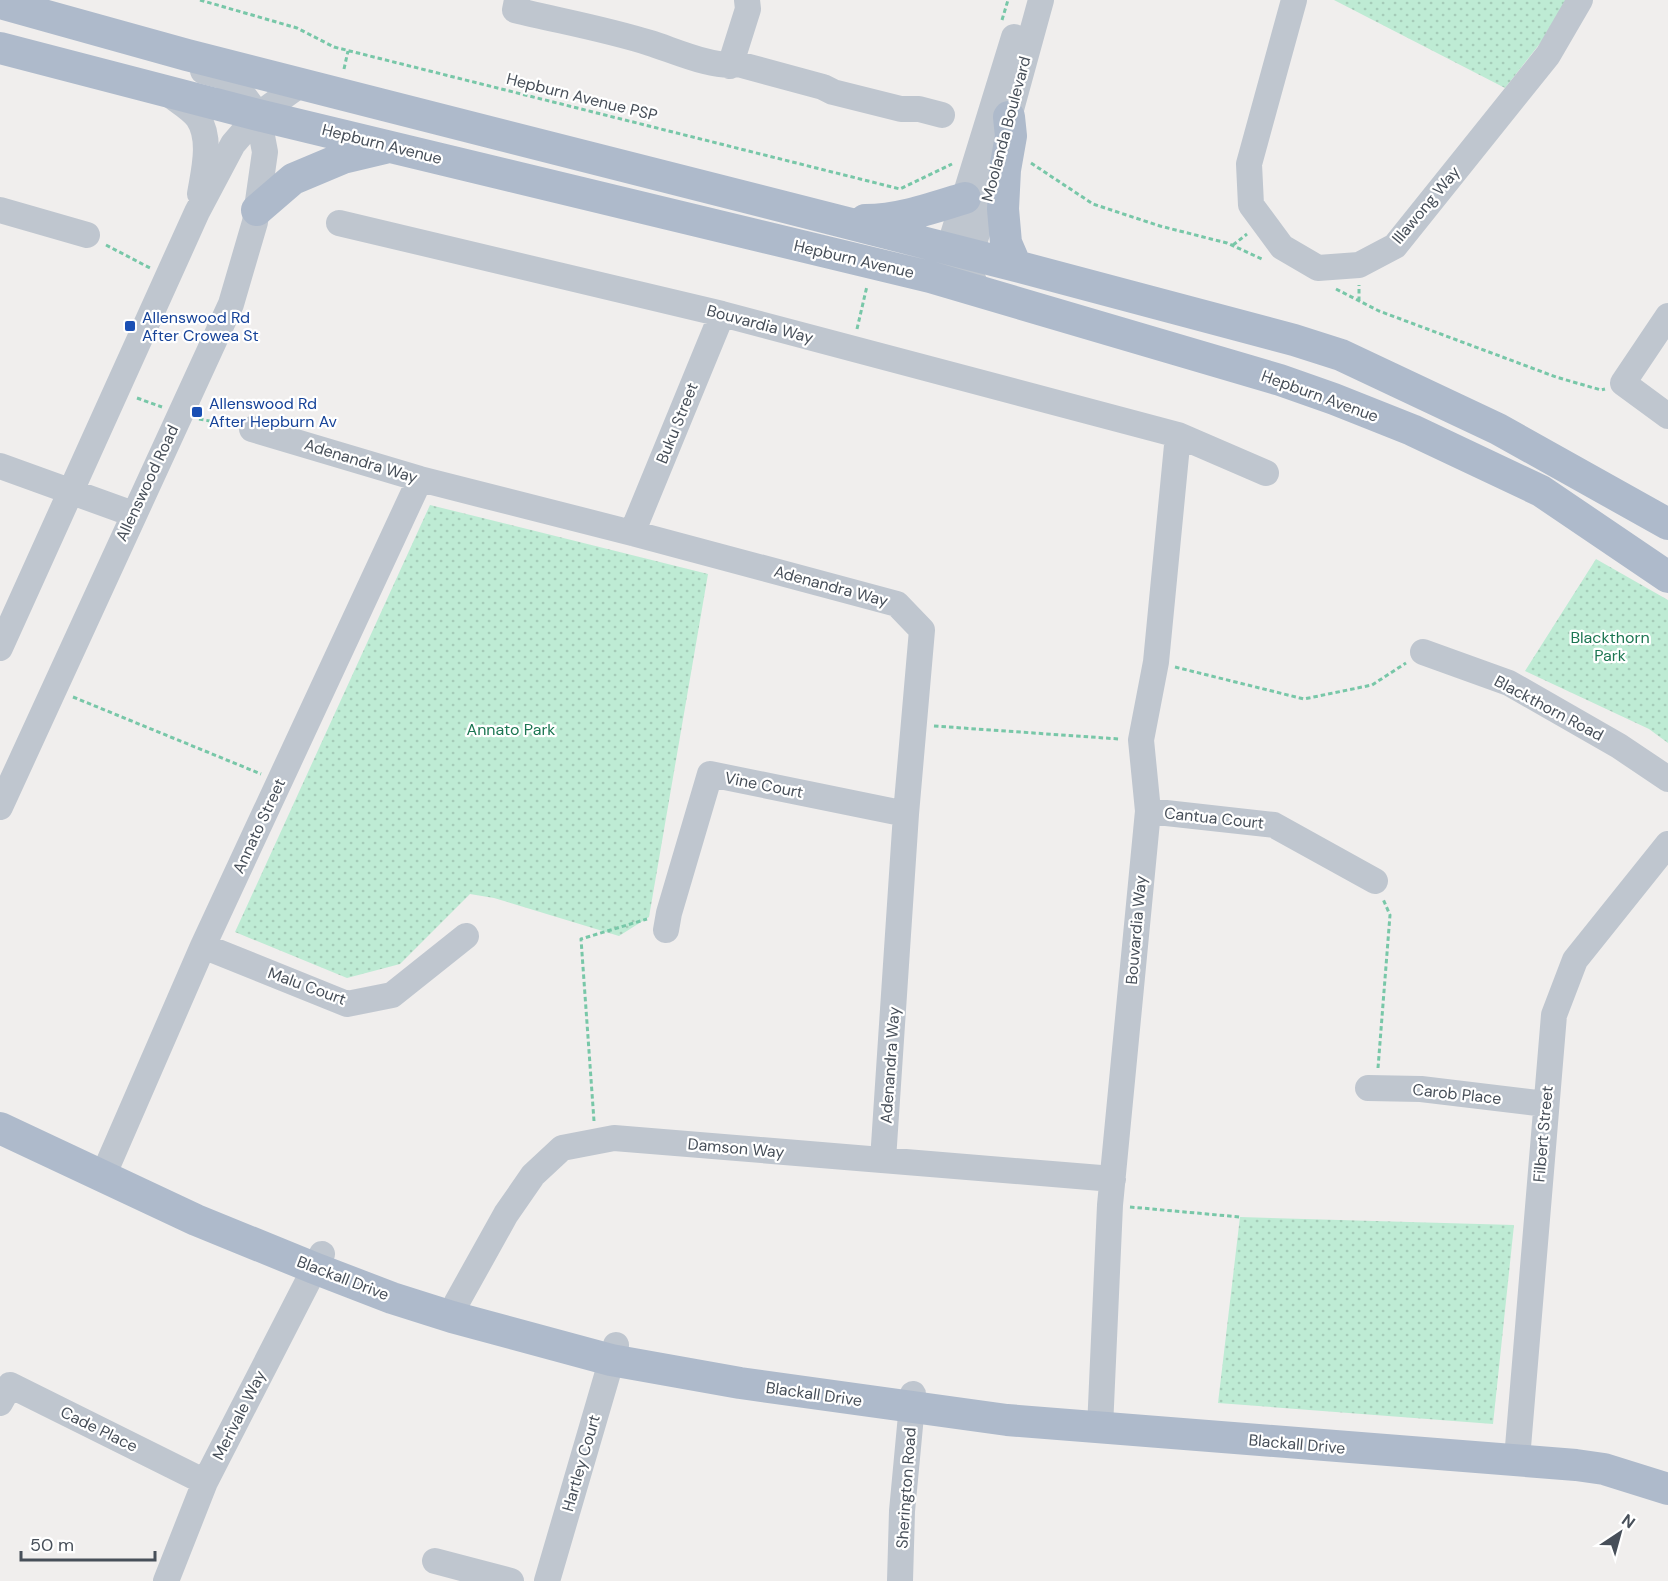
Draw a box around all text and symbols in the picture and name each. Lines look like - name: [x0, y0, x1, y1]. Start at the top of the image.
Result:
- street label: Moolanda Boulevard: [976, 54, 1036, 204]
- street label: Hepburn Avenue PSP: [504, 68, 660, 126]
- street label: Hepburn Avenue: [320, 119, 444, 169]
- street label: Illawong Way: [1387, 162, 1465, 248]
- street label: Hepburn Avenue: [792, 235, 916, 283]
- street label: Bouvardia Way: [704, 300, 816, 348]
- place label: Allenswood Rd After Crowea St: [142, 307, 259, 346]
- marker: Allenswood Rd After Crowea St: [123, 319, 137, 333]
- street label: Hepburn Avenue: [1259, 365, 1381, 427]
- street label: Buku Street: [651, 379, 703, 467]
- place label: Allenswood Rd After Hepburn Av: [209, 393, 337, 432]
- marker: Allenswood Rd After Hepburn Av: [190, 405, 204, 419]
- street label: Allenswood Road: [111, 421, 183, 545]
- street label: Adenandra Way: [302, 434, 420, 488]
- street label: Adenandra Way: [772, 561, 890, 611]
- park label: Blackthorn Park: [1570, 627, 1650, 666]
- street label: Blackthorn Road: [1491, 670, 1607, 746]
- park label: Annato Park: [467, 719, 555, 740]
- street label: Vine Court: [723, 767, 805, 803]
- street label: Annato Street: [228, 775, 290, 877]
- street label: Cantua Court: [1163, 802, 1265, 834]
- street label: Bouvardia Way: [1121, 874, 1151, 985]
- street label: Malu Court: [265, 962, 349, 1010]
- street label: Adenandra Way: [875, 1006, 905, 1124]
- street label: Carob Place: [1411, 1079, 1503, 1109]
- street label: Filbert Street: [1528, 1085, 1558, 1183]
- street label: Damson Way: [687, 1133, 785, 1163]
- street label: Blackall Drive: [294, 1251, 392, 1305]
- street label: Merivale Way: [207, 1366, 271, 1463]
- street label: Blackall Drive: [764, 1377, 864, 1411]
- street label: Cade Place: [57, 1401, 141, 1457]
- street label: Hartley Court: [557, 1412, 605, 1514]
- street label: Sherington Road: [891, 1427, 921, 1549]
- street label: Blackall Drive: [1248, 1429, 1346, 1459]
- north arrow: [1590, 1503, 1650, 1563]
- text: N: [1618, 1509, 1639, 1533]
- scale bar: [21, 1524, 154, 1562]
- text: 50 m: [30, 1533, 74, 1557]

